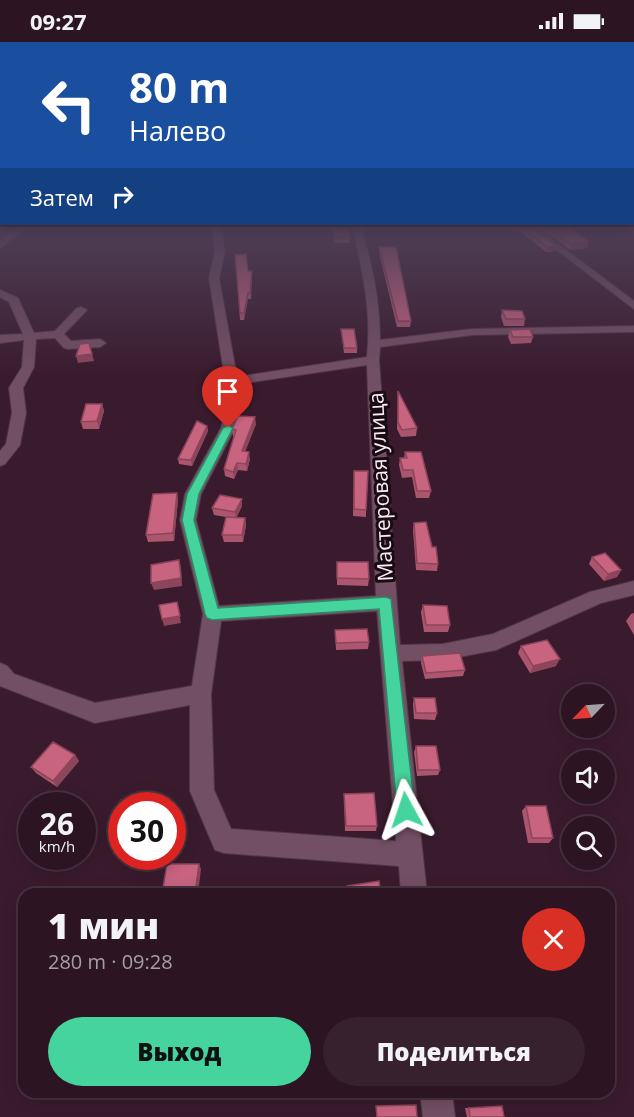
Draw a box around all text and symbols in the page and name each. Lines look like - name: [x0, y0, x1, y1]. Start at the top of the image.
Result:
- text: 09:27: [30, 6, 87, 36]
- text: 80 m: [129, 58, 229, 115]
- icon: left: [30, 66, 108, 144]
- text: Налево: [129, 112, 226, 149]
- icon: right: [106, 180, 139, 213]
- text: Затем: [30, 182, 94, 212]
- pin: [202, 366, 253, 428]
- icon: arrive: [211, 375, 244, 408]
- street label: Мастеровая улица: [361, 392, 399, 582]
- north arrow: [561, 684, 615, 738]
- map controls: [561, 684, 615, 870]
- button: sound: [561, 750, 615, 804]
- position arrow: [374, 778, 438, 842]
- speed limit sign: 30: [108, 792, 186, 870]
- text: 26: [40, 803, 74, 844]
- button: search: [561, 816, 615, 870]
- text: km/h: [39, 836, 75, 856]
- text: 1 мин: [48, 901, 159, 950]
- button: close: [522, 908, 585, 971]
- text: 280 m · 09:28: [48, 948, 173, 975]
- button: Выход: [48, 1017, 311, 1086]
- button: Поделиться: [323, 1017, 585, 1086]

